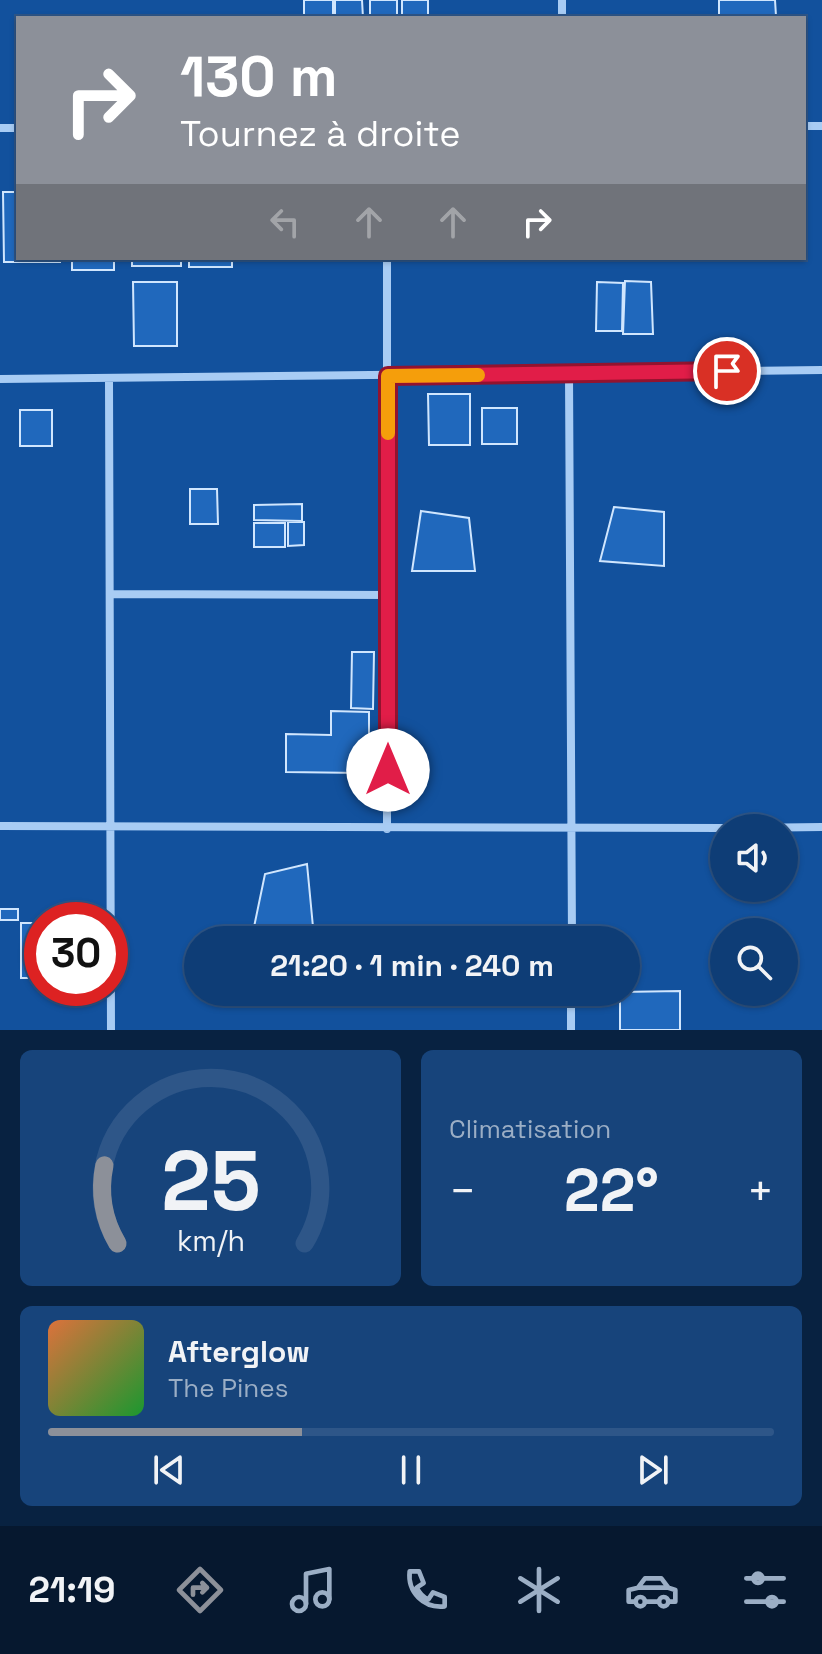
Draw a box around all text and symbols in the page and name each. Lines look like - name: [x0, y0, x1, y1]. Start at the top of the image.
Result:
- text: 130 m: [180, 41, 338, 112]
- icon: right: [48, 48, 152, 152]
- text: Tournez à droite: [180, 111, 461, 157]
- icon: left: [263, 200, 307, 244]
- icon: ahead: [347, 200, 391, 244]
- icon: ahead: [431, 200, 475, 244]
- icon: right: [515, 200, 559, 244]
- pin: [693, 337, 761, 405]
- icon: arrive: [705, 349, 749, 393]
- position arrow: [346, 728, 430, 812]
- map controls: [710, 814, 798, 1006]
- button: sound: [710, 814, 798, 902]
- speed limit sign: 30: [24, 902, 128, 1006]
- button: search: [710, 918, 798, 1006]
- text: 21:20 · 1 min · 240 m: [270, 946, 554, 985]
- text: Climatisation: [449, 1112, 611, 1146]
- text: 25: [161, 1128, 260, 1234]
- text: 22°: [564, 1152, 659, 1229]
- text: −: [449, 1163, 476, 1219]
- text: +: [747, 1163, 774, 1219]
- text: km/h: [176, 1223, 245, 1259]
- text: Afterglow: [168, 1332, 310, 1371]
- text: The Pines: [168, 1371, 288, 1405]
- icon: previous: [147, 1448, 191, 1492]
- icon: pause: [389, 1448, 433, 1492]
- icon: next: [631, 1448, 675, 1492]
- icon: directions: [172, 1562, 228, 1618]
- icon: music: [285, 1562, 341, 1618]
- icon: phone: [398, 1562, 454, 1618]
- icon: climate: [511, 1562, 567, 1618]
- icon: car: [624, 1562, 680, 1618]
- icon: filters: [737, 1562, 793, 1618]
- text: 21:19: [29, 1567, 115, 1613]

